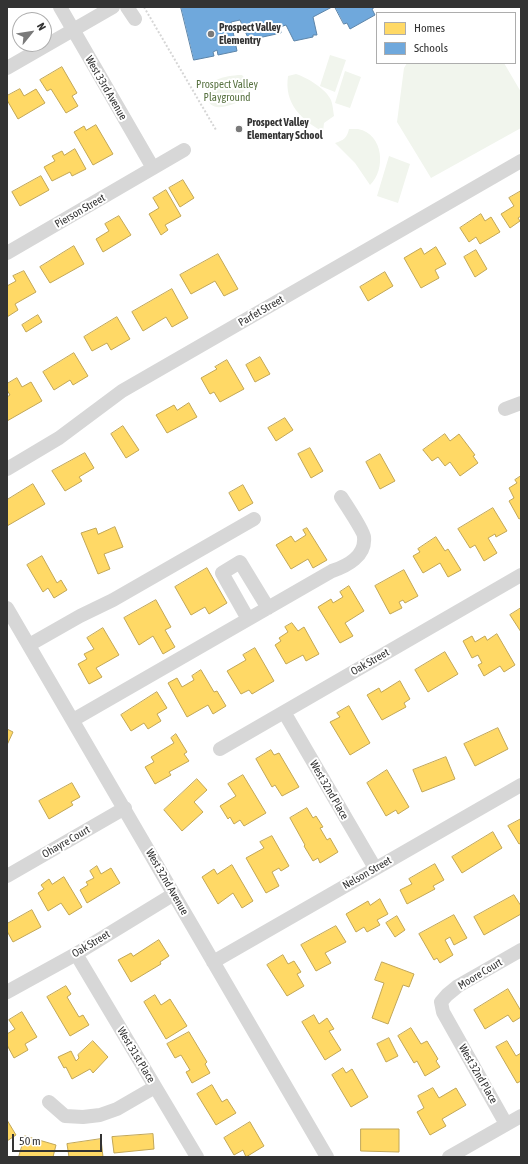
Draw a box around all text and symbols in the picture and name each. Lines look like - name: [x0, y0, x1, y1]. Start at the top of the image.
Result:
- north arrow: [12, 12, 52, 52]
- legend: [376, 12, 516, 64]
- text: N: [35, 21, 48, 32]
- place label: Prospect Valley Elementry: [219, 21, 281, 47]
- text: Homes: [414, 21, 445, 35]
- marker: Prospect Valley Elementry: [206, 29, 216, 39]
- text: Schools: [414, 41, 448, 55]
- street label: West 33rd Avenue: [82, 54, 130, 122]
- park label: Prospect Valley Playground: [196, 78, 258, 104]
- place label: Prospect Valley Elementary School: [247, 116, 323, 142]
- marker: Prospect Valley Elementary School: [234, 124, 244, 134]
- street label: Pierson Street: [52, 191, 108, 231]
- street label: Parfet Street: [236, 293, 286, 329]
- street label: Oak Street: [349, 646, 391, 678]
- street label: West 32nd Place: [307, 758, 351, 822]
- street label: Ohayre Court: [40, 823, 92, 861]
- street label: West 32nd Avenue: [143, 847, 191, 917]
- street label: Nelson Street: [340, 854, 394, 892]
- street label: Oak Street: [70, 928, 112, 960]
- street label: Moore Court: [456, 956, 504, 992]
- street label: West 31st Place: [114, 1025, 158, 1085]
- street label: West 32nd Place: [456, 1042, 500, 1106]
- scale bar: [14, 1126, 104, 1152]
- text: 50 m: [19, 1134, 41, 1148]

